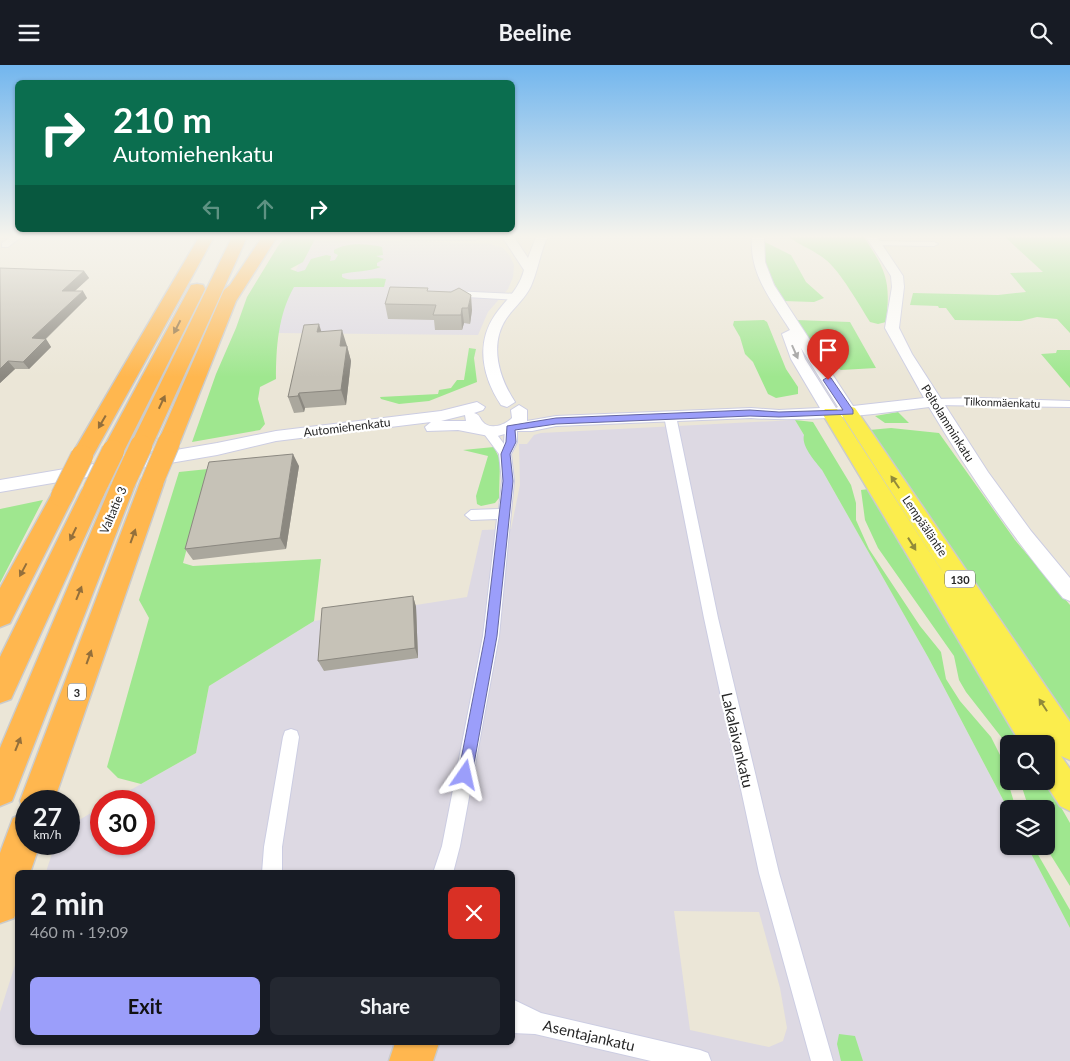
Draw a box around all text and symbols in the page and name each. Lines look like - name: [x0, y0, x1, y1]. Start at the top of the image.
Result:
- icon: menu: [15, 19, 43, 47]
- text: Beeline: [498, 19, 572, 46]
- icon: search: [1027, 19, 1055, 47]
- text: 210 m: [113, 98, 212, 140]
- icon: right: [30, 100, 95, 165]
- text: Automiehenkatu: [113, 140, 273, 167]
- icon: left: [198, 195, 226, 223]
- icon: ahead: [251, 195, 279, 223]
- icon: right: [304, 195, 332, 223]
- one-way arrow: [173, 320, 181, 334]
- pin: [807, 329, 849, 380]
- icon: arrive: [814, 336, 842, 364]
- one-way arrow: [791, 345, 799, 359]
- street label: Peltolamminkatu: [918, 382, 978, 464]
- street label: Tilkonmäenkatu: [963, 394, 1041, 410]
- one-way arrow: [158, 395, 166, 409]
- one-way arrow: [98, 414, 106, 429]
- street label: Automiehenkatu: [303, 414, 391, 440]
- one-way arrow: [891, 475, 900, 489]
- street label: Valtatie 3: [96, 484, 130, 536]
- street label: Lempääläntie: [899, 493, 951, 559]
- one-way arrow: [69, 527, 77, 541]
- one-way arrow: [130, 529, 137, 544]
- one-way arrow: [908, 537, 917, 550]
- one-way arrow: [19, 563, 27, 578]
- road number: 130: [945, 571, 975, 587]
- one-way arrow: [75, 586, 83, 600]
- one-way arrow: [86, 649, 93, 664]
- road number: 3: [68, 683, 86, 701]
- street label: Lakalaivankatu: [718, 691, 758, 789]
- one-way arrow: [1038, 698, 1048, 712]
- map controls: [1000, 735, 1055, 855]
- button: search: [1000, 735, 1055, 790]
- one-way arrow: [14, 736, 22, 751]
- position arrow: [438, 748, 490, 800]
- speed limit sign: 30: [90, 790, 155, 855]
- button: layers: [1000, 800, 1055, 855]
- text: 27: [33, 801, 62, 831]
- text: km/h: [33, 827, 62, 842]
- text: 2 min: [30, 885, 104, 921]
- button: close: [448, 887, 500, 939]
- text: 460 m · 19:09: [30, 922, 129, 941]
- button: Exit: [30, 977, 260, 1035]
- button: Share: [270, 977, 500, 1035]
- street label: Asentajankatu: [541, 1016, 637, 1054]

